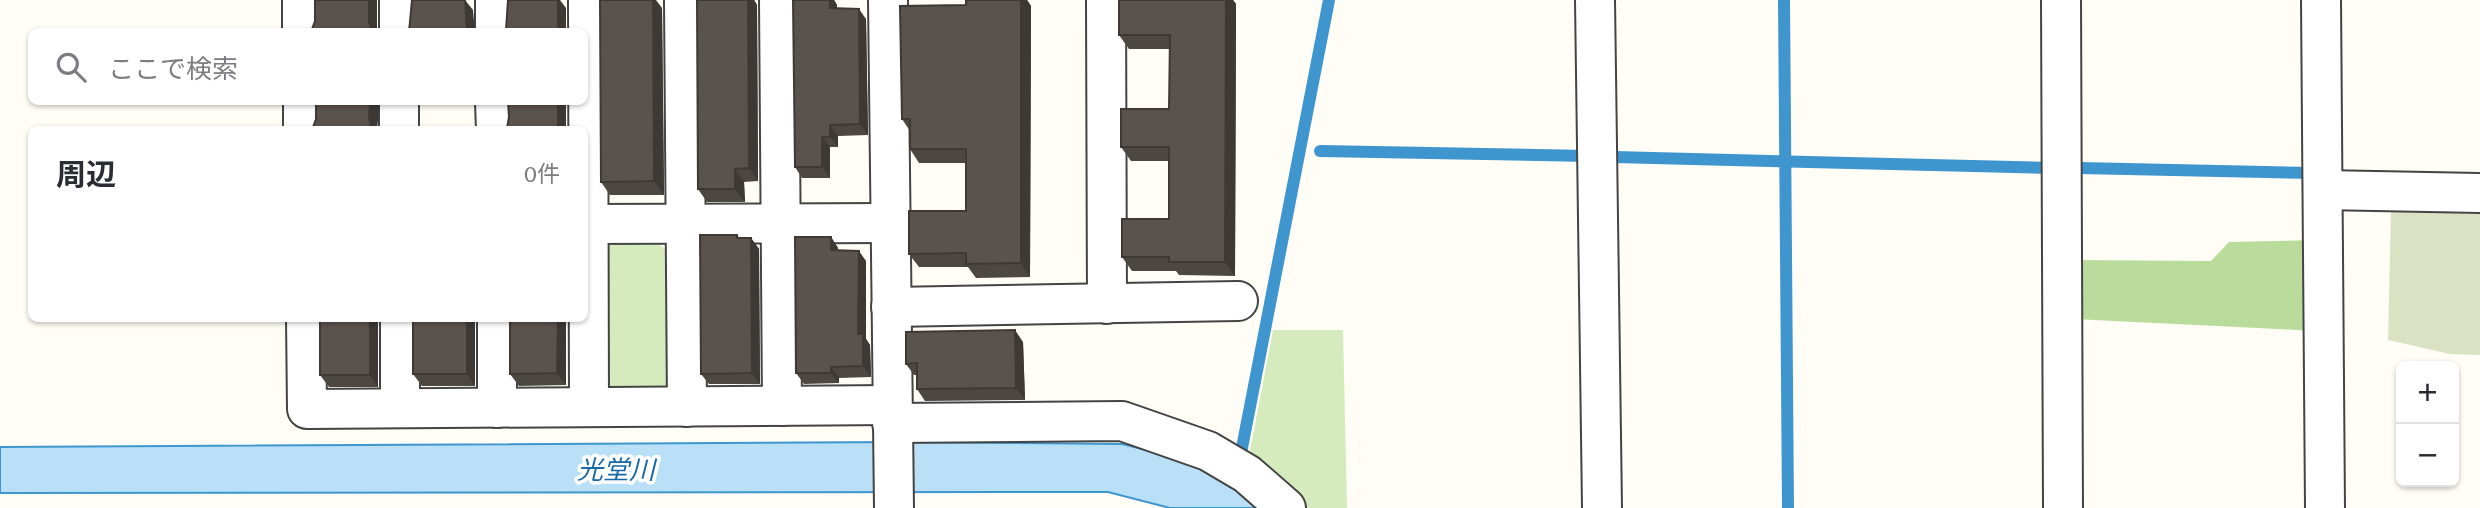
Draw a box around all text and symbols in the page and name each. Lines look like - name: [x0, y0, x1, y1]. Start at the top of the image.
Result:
- search box: [28, 28, 588, 105]
- icon: search: [52, 48, 90, 86]
- text: ここで検索: [108, 54, 238, 84]
- text: 周辺: [56, 157, 116, 192]
- text: 0件: [524, 161, 560, 188]
- map controls: [2396, 361, 2459, 487]
- button: +: [2396, 361, 2459, 424]
- button: −: [2396, 424, 2459, 487]
- water label: 光堂川: [577, 455, 658, 485]

